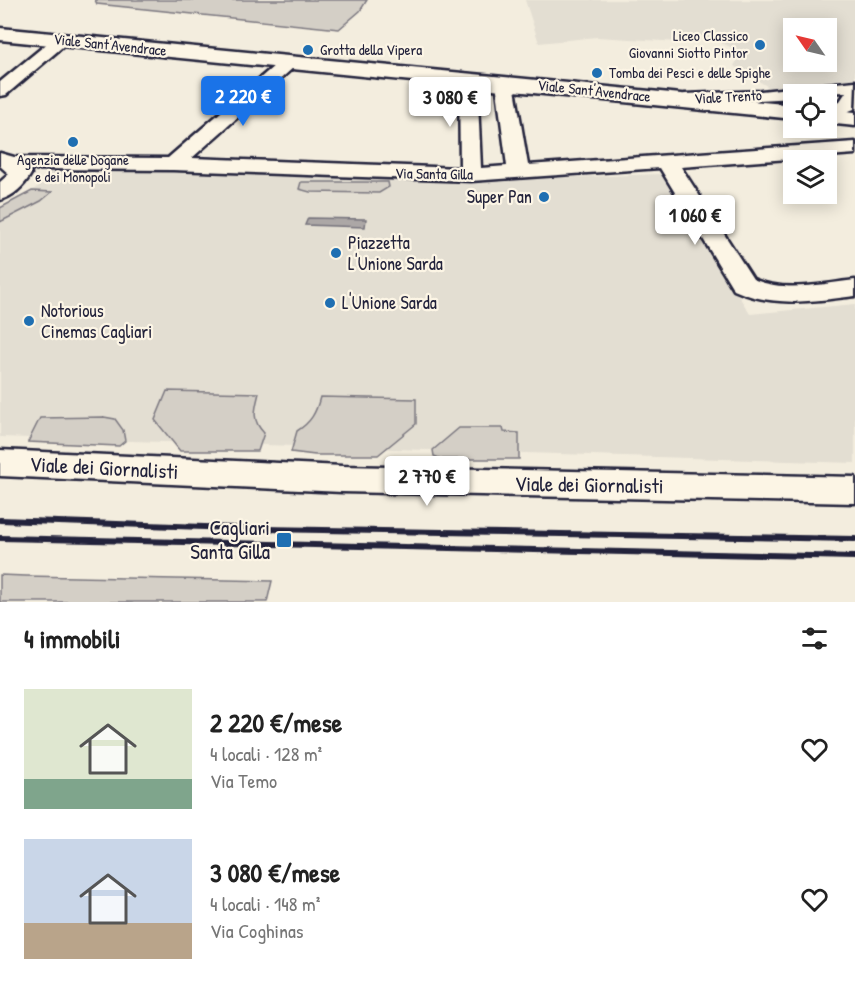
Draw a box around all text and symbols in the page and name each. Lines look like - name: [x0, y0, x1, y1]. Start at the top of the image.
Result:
- north arrow: [783, 18, 837, 72]
- map controls: [783, 18, 837, 204]
- place label: Liceo Classico Giovanni Siotto Pintor: [629, 25, 748, 63]
- street label: Viale Sant'Avendrace: [52, 28, 168, 61]
- marker: Liceo Classico Giovanni Siotto Pintor: [753, 38, 767, 52]
- place label: Grotta della Vipera: [320, 39, 422, 60]
- marker: Grotta della Vipera: [301, 43, 315, 57]
- place label: Tomba dei Pesci e delle Spighe: [609, 62, 771, 83]
- marker: Tomba dei Pesci e delle Spighe: [590, 66, 604, 80]
- street label: Viale Sant'Avendrace: [536, 74, 652, 107]
- pin: 2 220 €: [188, 76, 298, 127]
- pin: 3 080 €: [395, 77, 505, 128]
- text: 2 220 €: [215, 82, 271, 109]
- text: 3 080 €: [423, 83, 477, 110]
- street label: Viale Trento: [694, 84, 762, 109]
- button: locate: [783, 84, 837, 138]
- marker: Agenzia delle Dogane e dei Monopoli: [66, 135, 80, 149]
- place label: Agenzia delle Dogane e dei Monopoli: [17, 149, 129, 187]
- button: layers: [783, 150, 837, 204]
- street label: Via Santa Gilla: [395, 162, 473, 185]
- place label: Super Pan: [467, 184, 532, 209]
- marker: Super Pan: [537, 190, 551, 204]
- pin: 1 060 €: [640, 195, 750, 246]
- text: 1 060 €: [669, 201, 721, 228]
- place label: Piazzetta L'Unione Sarda: [348, 230, 443, 276]
- marker: Piazzetta L'Unione Sarda: [329, 246, 343, 260]
- place label: L'Unione Sarda: [342, 290, 437, 315]
- marker: L'Unione Sarda: [323, 296, 337, 310]
- place label: Notorious Cinemas Cagliari: [41, 298, 152, 344]
- marker: Notorious Cinemas Cagliari: [22, 314, 36, 328]
- street label: Viale dei Giornalisti: [29, 449, 179, 486]
- pin: 2 770 €: [372, 456, 482, 507]
- text: 2 770 €: [399, 462, 455, 489]
- street label: Viale dei Giornalisti: [514, 469, 664, 500]
- place label: Cagliari Santa Gilla: [190, 513, 270, 566]
- marker: Cagliari Santa Gilla: [275, 531, 293, 549]
- text: 4 immobili: [24, 621, 121, 656]
- icon: filters: [798, 622, 831, 655]
- text: 2 220 €/mese: [210, 705, 342, 740]
- icon: home: [72, 713, 144, 785]
- icon: heart: [798, 733, 831, 766]
- text: 4 locali · 128 m²: [210, 740, 322, 767]
- text: Via Temo: [210, 767, 277, 794]
- text: 3 080 €/mese: [210, 855, 340, 890]
- icon: home: [72, 863, 144, 935]
- icon: heart: [798, 883, 831, 916]
- text: 4 locali · 148 m²: [210, 890, 320, 917]
- text: Via Coghinas: [210, 917, 304, 944]

